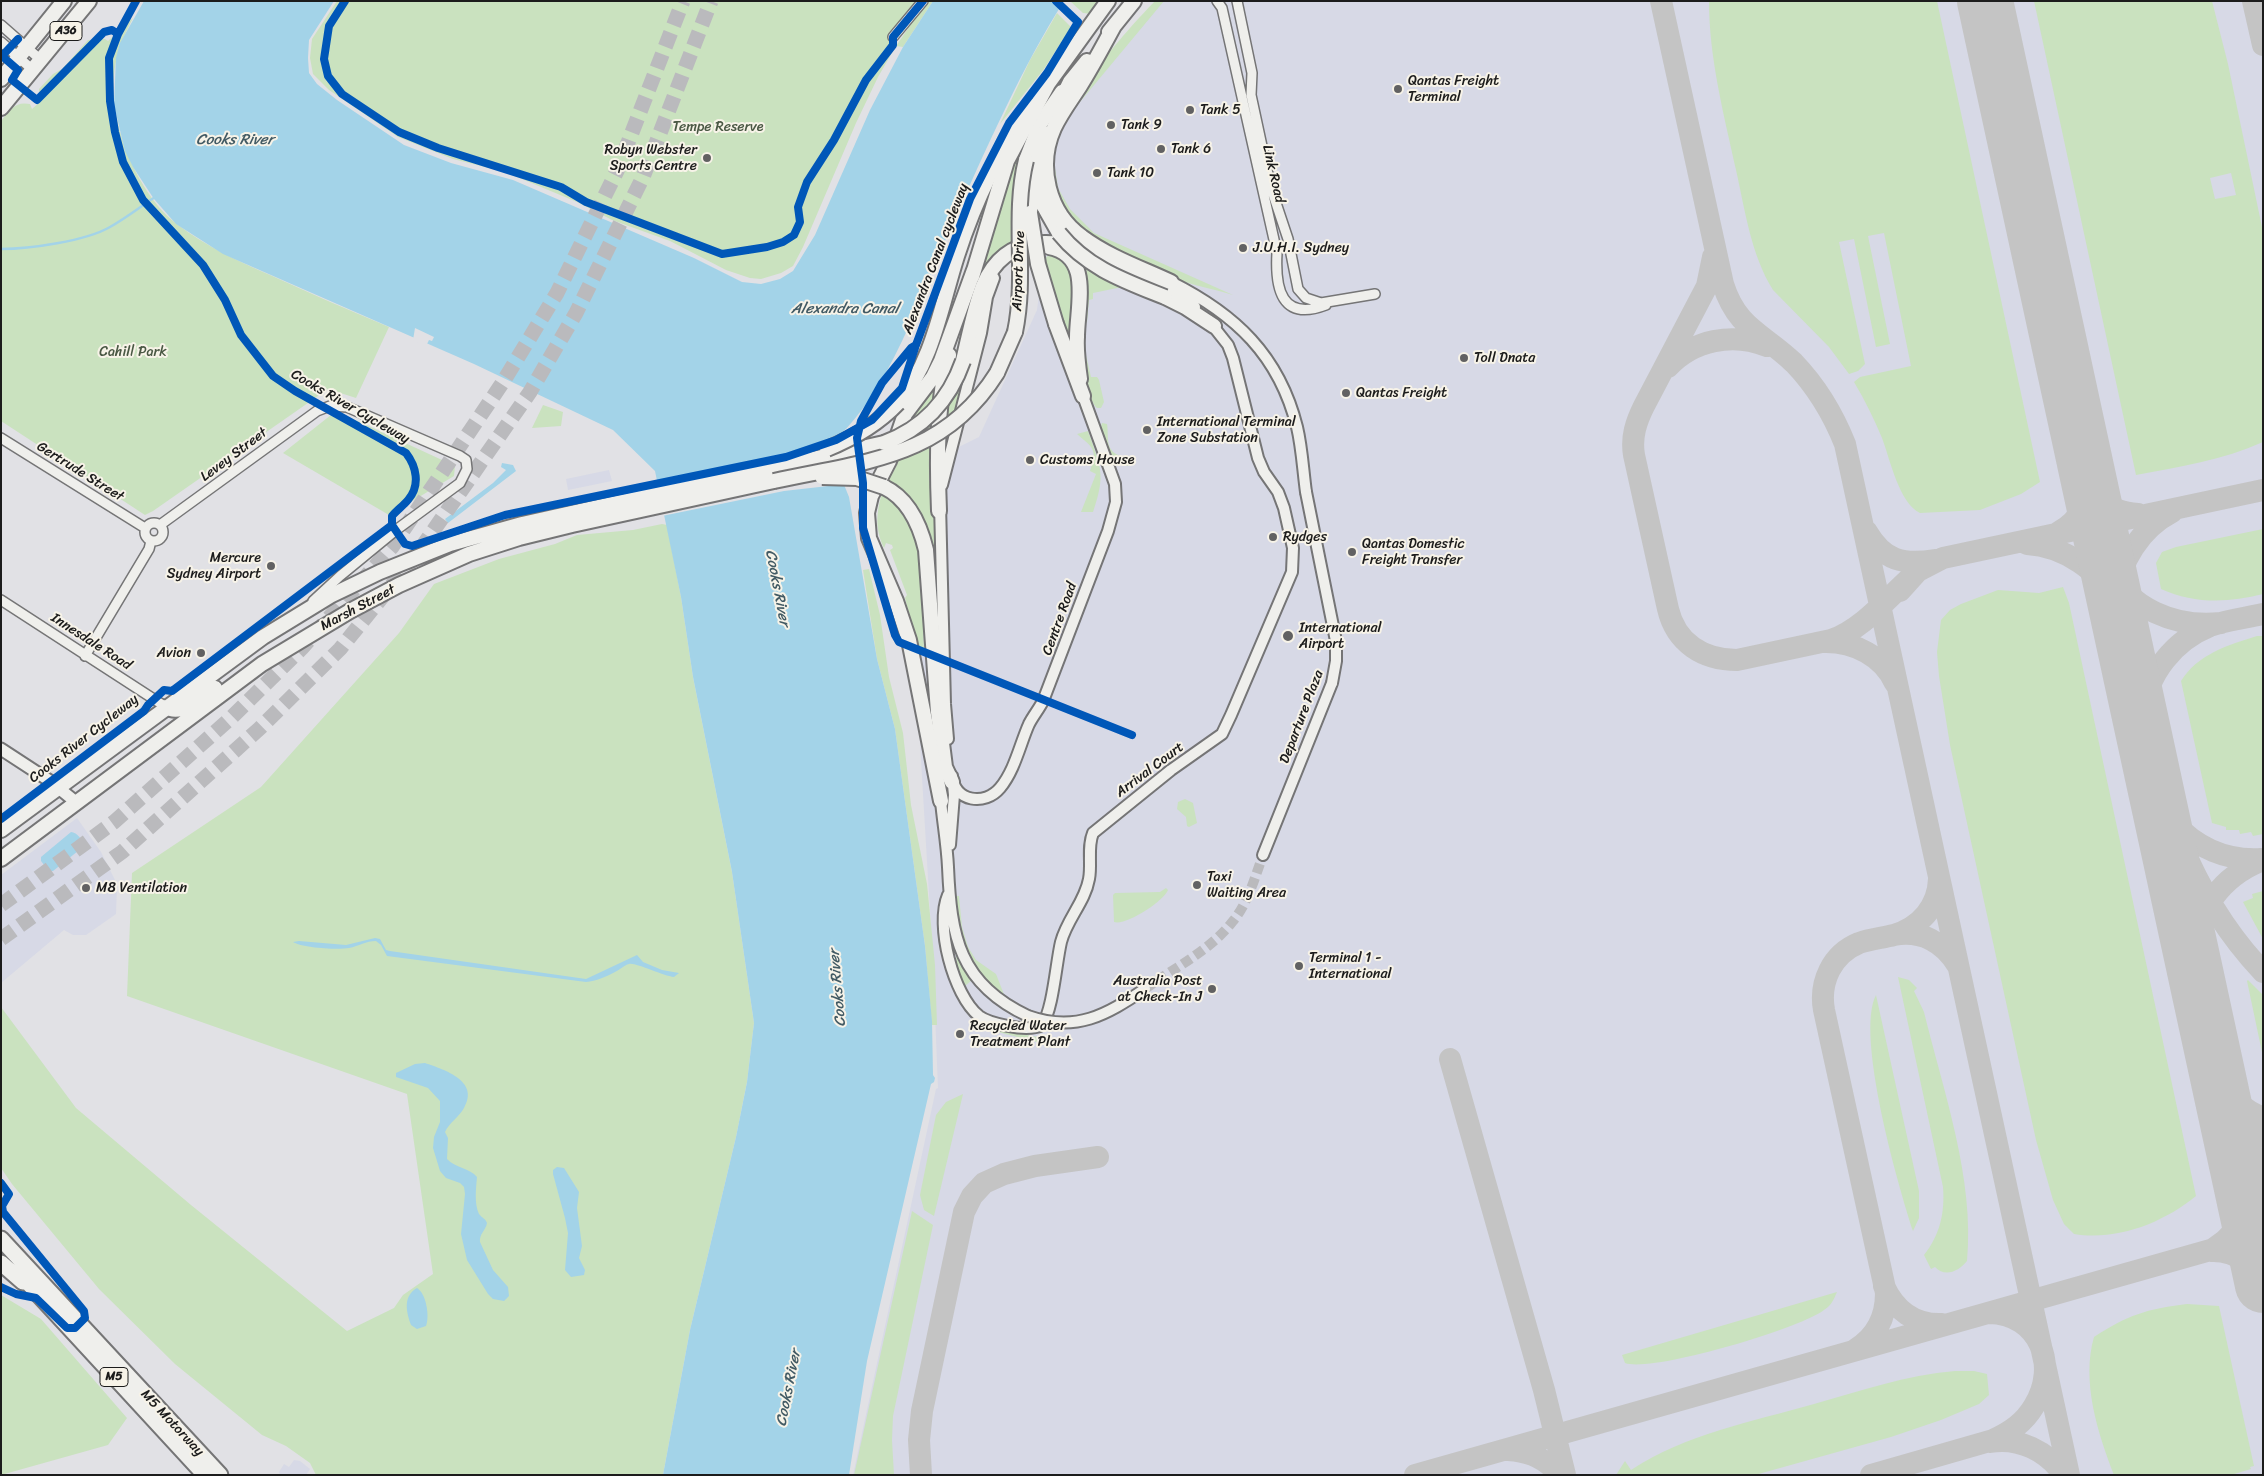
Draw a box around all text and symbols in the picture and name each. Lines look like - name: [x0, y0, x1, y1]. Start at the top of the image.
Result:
- road number: A36: [50, 22, 82, 40]
- place label: Qantas Freight Terminal: [1408, 73, 1499, 105]
- marker: Qantas Freight Terminal: [1392, 83, 1404, 95]
- place label: Tank 5: [1200, 102, 1241, 118]
- marker: Tank 5: [1184, 104, 1196, 116]
- place label: Tank 9: [1121, 117, 1162, 133]
- park label: Tempe Reserve: [672, 119, 764, 135]
- marker: Tank 9: [1105, 119, 1117, 131]
- water label: Cooks River: [196, 131, 274, 149]
- place label: Tank 6: [1171, 141, 1211, 157]
- place label: Robyn Webster Sports Centre: [605, 142, 697, 174]
- marker: Tank 6: [1155, 143, 1167, 155]
- street label: Link Road: [1258, 143, 1288, 205]
- marker: Robyn Webster Sports Centre: [701, 152, 713, 164]
- place label: Tank 10: [1107, 165, 1154, 181]
- marker: Tank 10: [1091, 167, 1103, 179]
- street label: Alexandra Canal cycleway: [899, 181, 973, 337]
- street label: Airport Drive: [1009, 230, 1029, 312]
- place label: J.U.H.I. Sydney: [1253, 240, 1349, 256]
- marker: J.U.H.I. Sydney: [1237, 242, 1249, 254]
- water label: Alexandra Canal: [791, 300, 899, 318]
- park label: Cahill Park: [99, 344, 167, 360]
- place label: Toll Dnata: [1474, 350, 1535, 366]
- marker: Toll Dnata: [1458, 352, 1470, 364]
- street label: Cooks River Cycleway: [288, 366, 412, 448]
- place label: Qantas Freight: [1356, 385, 1447, 401]
- marker: Qantas Freight: [1340, 387, 1352, 399]
- place label: International Terminal Zone Substation: [1157, 414, 1296, 447]
- marker: International Terminal Zone Substation: [1141, 424, 1153, 436]
- street label: Levey Street: [197, 425, 271, 485]
- street label: Gertrude Street: [33, 439, 127, 505]
- place label: Customs House: [1040, 452, 1134, 468]
- marker: Customs House: [1024, 454, 1036, 466]
- place label: Rydges: [1283, 529, 1327, 545]
- marker: Rydges: [1267, 531, 1279, 543]
- place label: Qantas Domestic Freight Transfer: [1362, 536, 1465, 568]
- marker: Qantas Domestic Freight Transfer: [1346, 546, 1358, 558]
- water label: Cooks River: [761, 548, 793, 628]
- place label: Mercure Sydney Airport: [167, 550, 261, 582]
- marker: Mercure Sydney Airport: [265, 560, 277, 572]
- street label: Centre Road: [1039, 580, 1081, 658]
- street label: Marsh Street: [318, 581, 398, 635]
- street label: Innesdale Road: [48, 610, 134, 674]
- place label: International Airport: [1299, 620, 1381, 652]
- marker: International Airport: [1281, 629, 1295, 643]
- place label: Avion: [157, 645, 191, 661]
- marker: Avion: [195, 647, 207, 659]
- street label: Departure Plaza: [1276, 668, 1328, 766]
- street label: Cooks River Cycleway: [26, 691, 142, 787]
- street label: Arrival Court: [1113, 739, 1187, 801]
- place label: Taxi Waiting Area: [1207, 869, 1286, 902]
- marker: Taxi Waiting Area: [1191, 879, 1203, 891]
- place label: M8 Ventilation: [96, 880, 187, 896]
- marker: M8 Ventilation: [80, 882, 92, 894]
- water label: Cooks River: [826, 949, 850, 1027]
- place label: Terminal 1 - International: [1309, 950, 1391, 982]
- marker: Terminal 1 - International: [1293, 960, 1305, 972]
- place label: Australia Post at Check-In J: [1113, 973, 1202, 1006]
- marker: Australia Post at Check-In J: [1206, 983, 1218, 995]
- place label: Recycled Water Treatment Plant: [970, 1018, 1070, 1050]
- marker: Recycled Water Treatment Plant: [954, 1028, 966, 1040]
- water label: Cooks River: [773, 1348, 805, 1428]
- road number: M5: [100, 1368, 128, 1386]
- street label: M5 Motorway: [137, 1386, 207, 1460]

